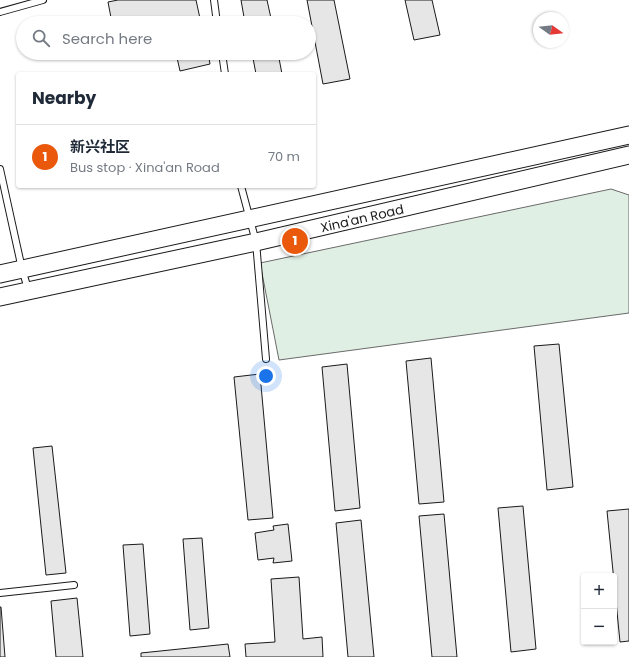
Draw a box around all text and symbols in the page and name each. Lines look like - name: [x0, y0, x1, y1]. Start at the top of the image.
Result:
- north arrow: [533, 12, 569, 48]
- search box: [16, 16, 316, 60]
- icon: search: [30, 27, 52, 49]
- text: Search here: [62, 28, 152, 49]
- text: Nearby: [32, 86, 96, 110]
- text: 新兴社区: [70, 136, 130, 157]
- text: 1: [43, 147, 47, 166]
- text: 70 m: [268, 147, 300, 166]
- text: Bus stop · Xina'an Road: [70, 158, 220, 177]
- street label: Xina'an Road: [319, 200, 406, 237]
- pin: 1: [282, 226, 308, 256]
- your location: [256, 366, 276, 386]
- map controls: [581, 573, 617, 645]
- button: +: [581, 573, 617, 609]
- button: −: [581, 609, 617, 645]

